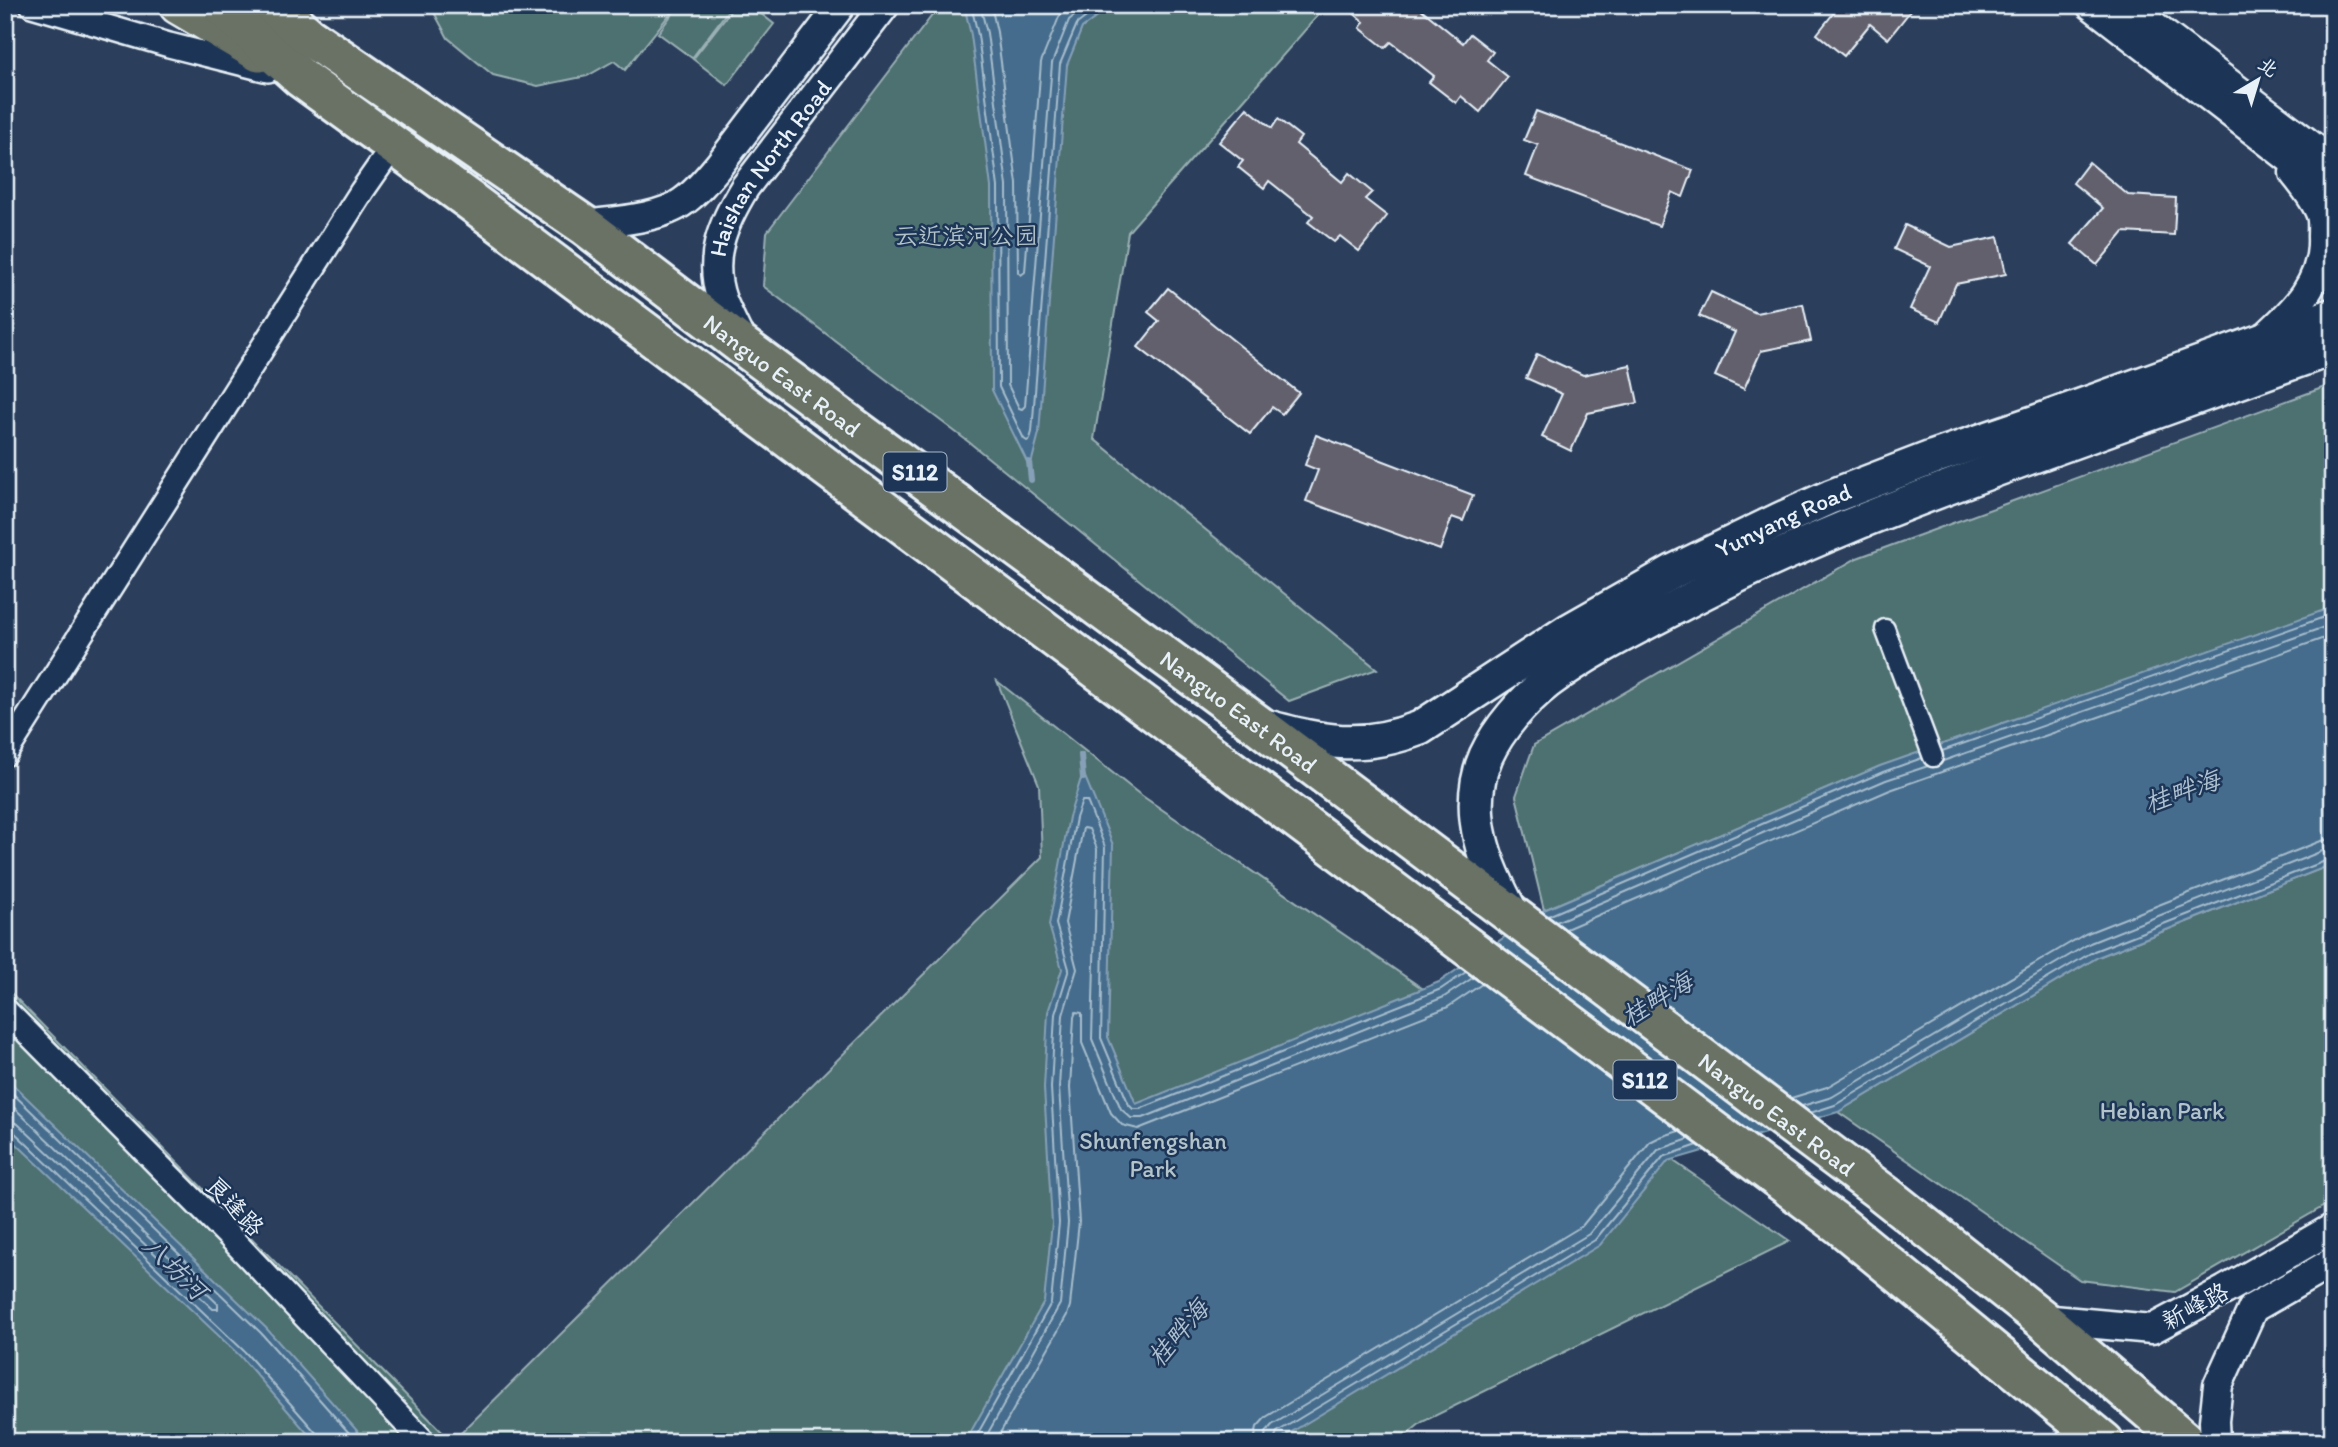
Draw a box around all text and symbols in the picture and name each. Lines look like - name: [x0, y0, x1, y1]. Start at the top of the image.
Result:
- north arrow: [2222, 46, 2292, 116]
- text: 北: [2254, 52, 2283, 82]
- street label: Haishan North Road: [702, 73, 837, 259]
- park label: 云近滨河公园: [894, 221, 1038, 250]
- street label: Nanguo East Road: [698, 307, 867, 443]
- road number: S112: [884, 452, 946, 492]
- street label: Yunyang Road: [1711, 476, 1855, 563]
- street label: Nanguo East Road: [1155, 643, 1323, 779]
- water label: 桂畔海: [2140, 763, 2226, 819]
- water label: 桂畔海: [1615, 964, 1700, 1033]
- street label: Nanguo East Road: [1693, 1046, 1861, 1182]
- road number: S112: [1614, 1060, 1676, 1100]
- park label: Hebian Park: [2100, 1096, 2225, 1125]
- park label: Shunfengshan Park: [1079, 1126, 1227, 1183]
- street label: 良逢路: [200, 1170, 270, 1242]
- water label: 八坊河: [136, 1229, 217, 1309]
- street label: 新峰路: [2156, 1276, 2234, 1336]
- water label: 桂畔海: [1140, 1292, 1217, 1373]

